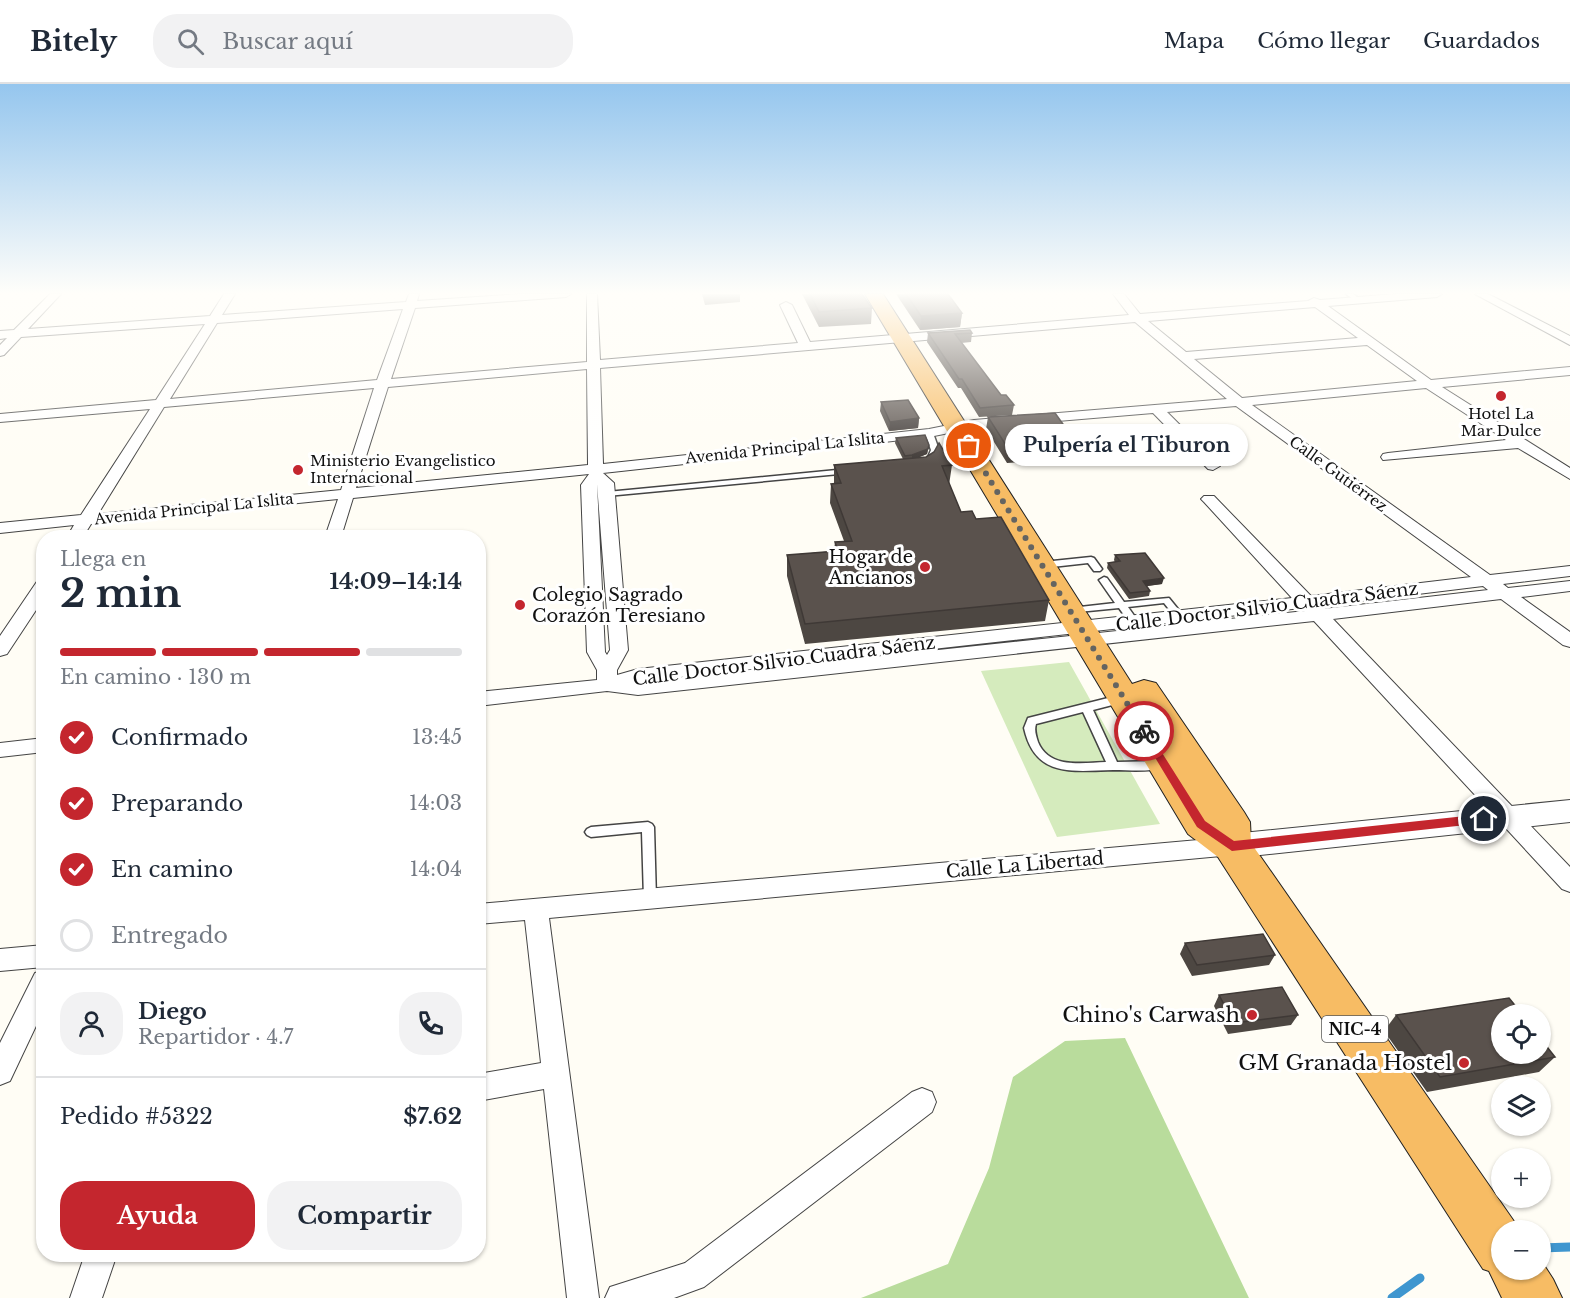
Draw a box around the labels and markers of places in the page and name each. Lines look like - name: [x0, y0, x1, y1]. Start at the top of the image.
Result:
- marker: Hotel La Mar Dulce: [1494, 389, 1508, 403]
- place label: Hotel La Mar Dulce: [1461, 404, 1541, 440]
- pin: [943, 420, 994, 471]
- callout: Pulpería el Tiburon: [1005, 425, 1248, 467]
- place label: Ministerio Evangelistico Internacional: [310, 451, 496, 487]
- marker: Ministerio Evangelistico Internacional: [291, 463, 305, 477]
- place label: Hogar de Ancianos: [828, 546, 913, 589]
- marker: Hogar de Ancianos: [918, 560, 932, 574]
- place label: Colegio Sagrado Corazón Teresiano: [532, 584, 706, 627]
- marker: Colegio Sagrado Corazón Teresiano: [513, 598, 527, 612]
- pin: [1458, 793, 1509, 844]
- place label: Chino's Carwash: [1062, 1002, 1240, 1028]
- marker: Chino's Carwash: [1245, 1008, 1259, 1022]
- place label: GM Granada Hostel: [1238, 1050, 1452, 1076]
- marker: GM Granada Hostel: [1457, 1056, 1471, 1070]

